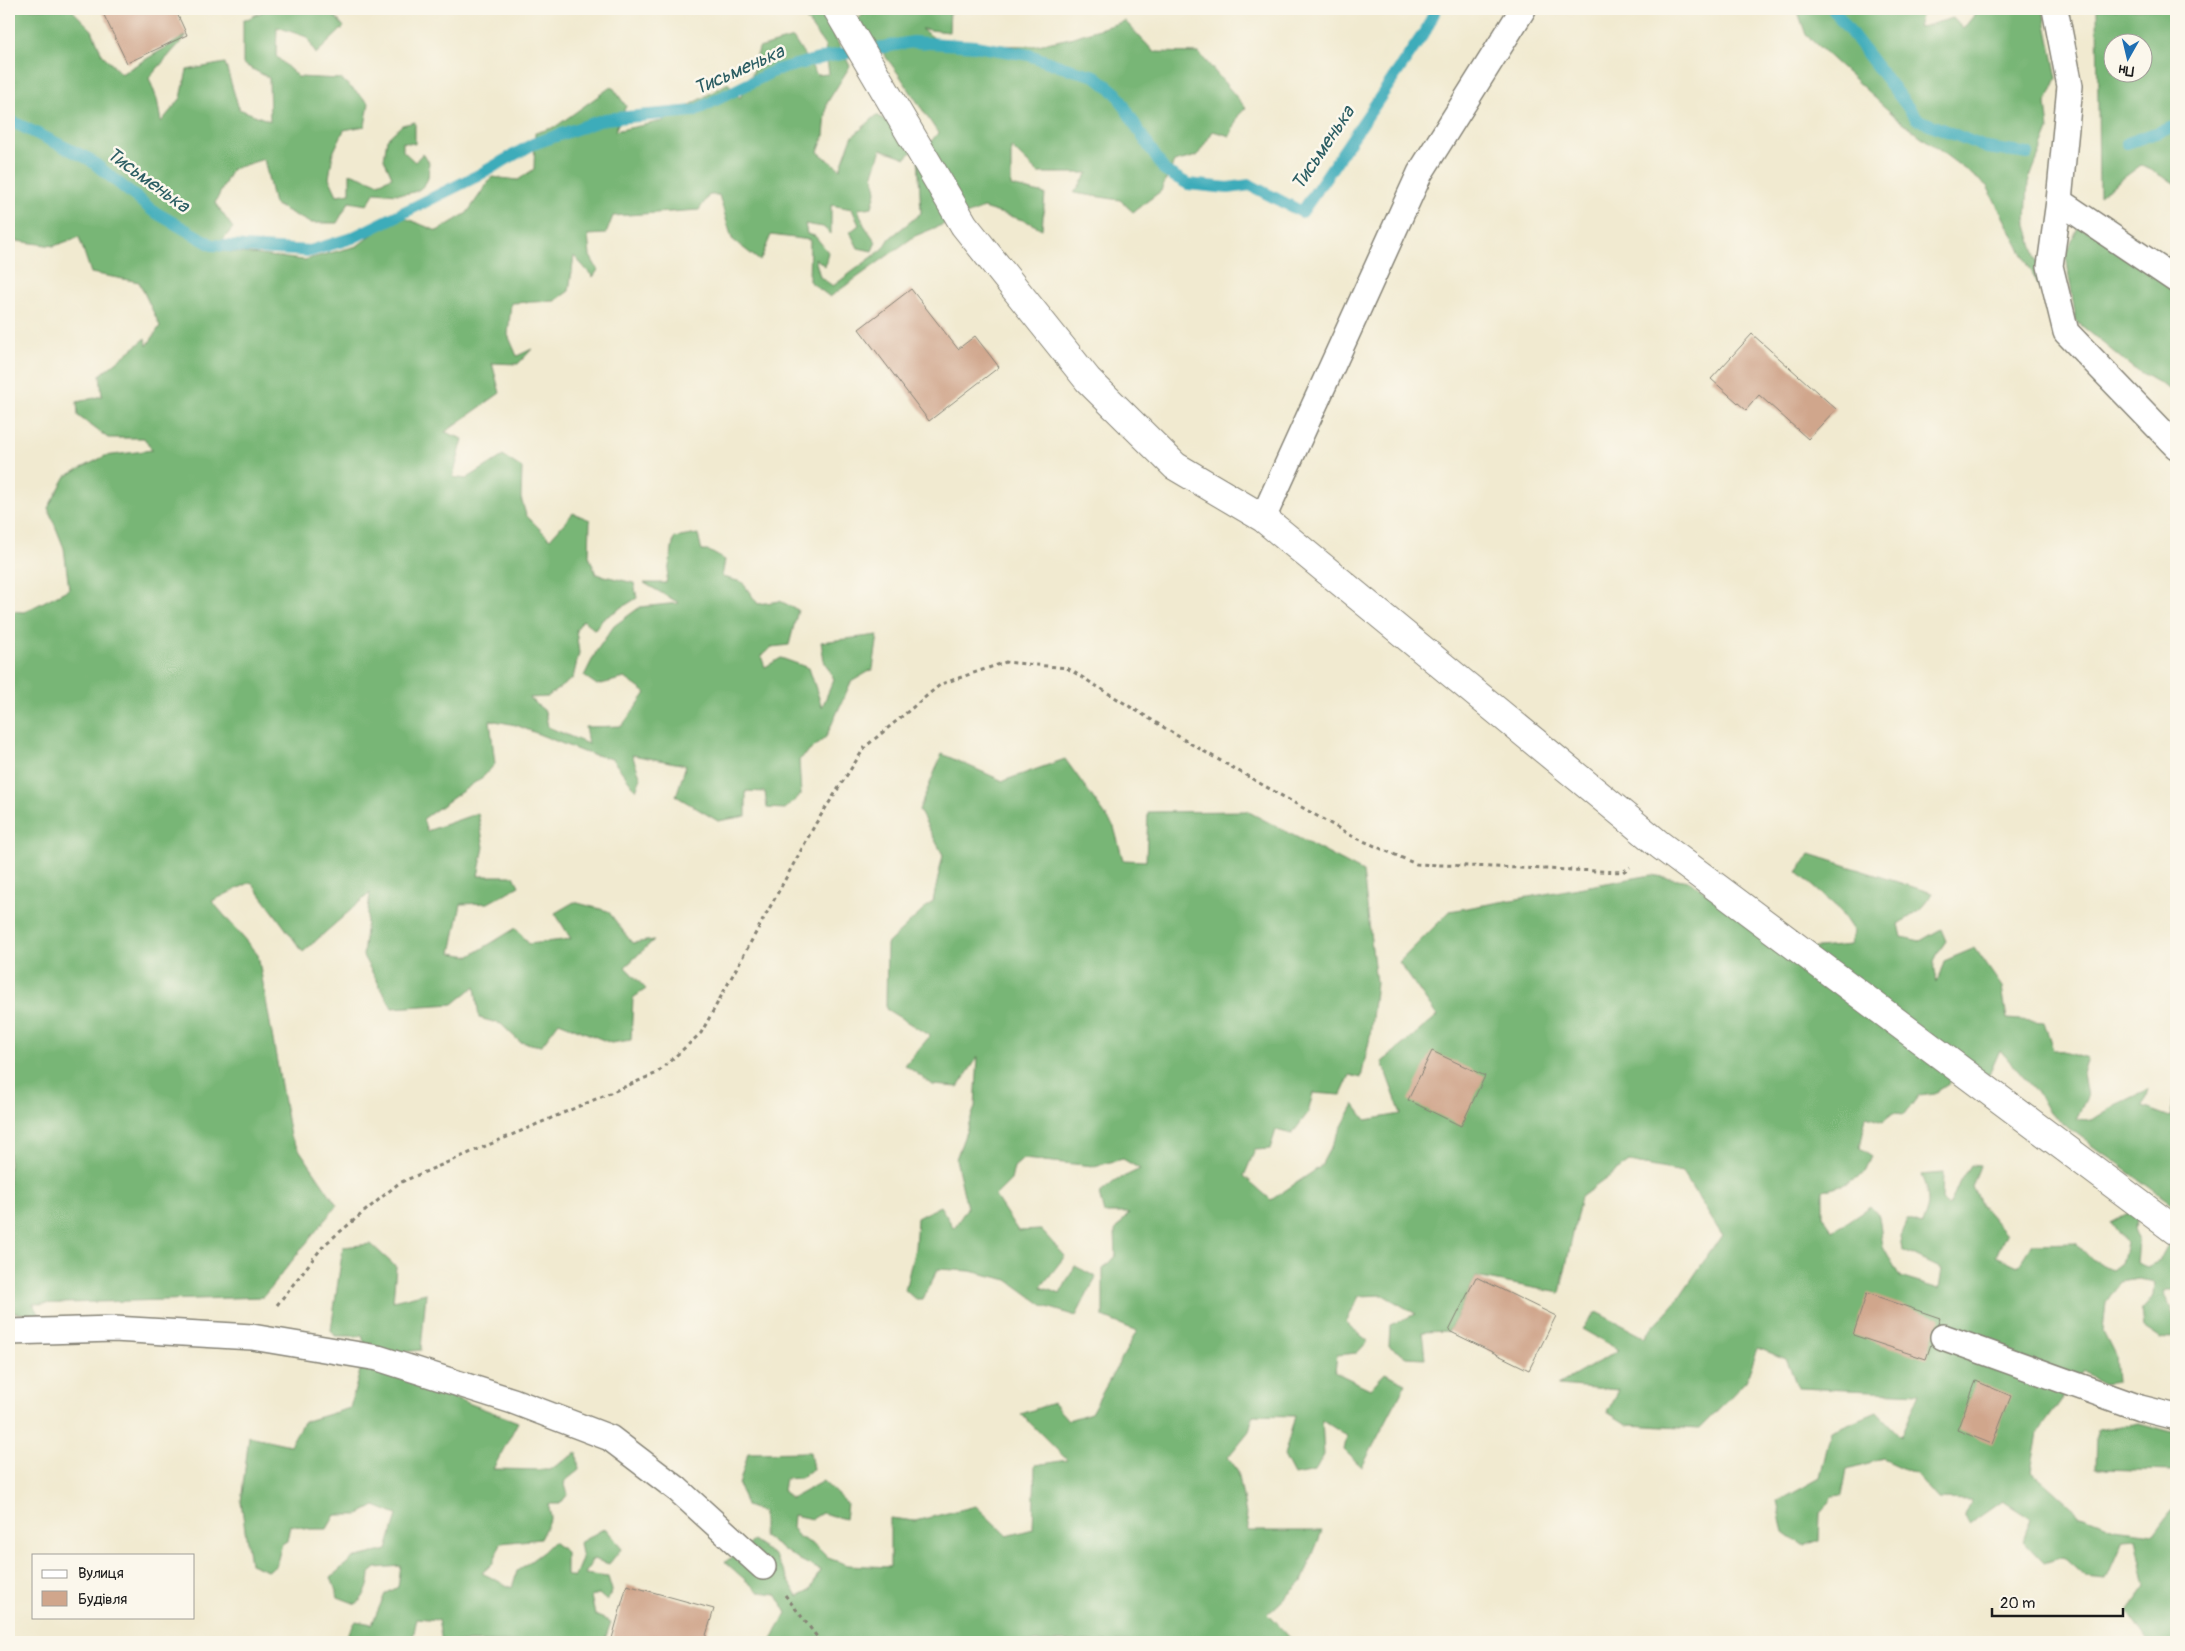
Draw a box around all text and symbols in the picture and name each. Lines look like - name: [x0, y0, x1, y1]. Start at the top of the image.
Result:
- north arrow: [2102, 32, 2152, 82]
- water label: Тисьменька: [690, 39, 789, 101]
- text: Пн: [2117, 61, 2135, 80]
- water label: Тисьменька: [1286, 100, 1360, 195]
- water label: Тисьменька: [102, 142, 195, 219]
- legend: [32, 1554, 195, 1618]
- text: Вулиця: [78, 1564, 124, 1583]
- scale bar: [1992, 1586, 2124, 1618]
- text: Будівля: [78, 1590, 127, 1609]
- text: 20 m: [2000, 1594, 2035, 1613]

